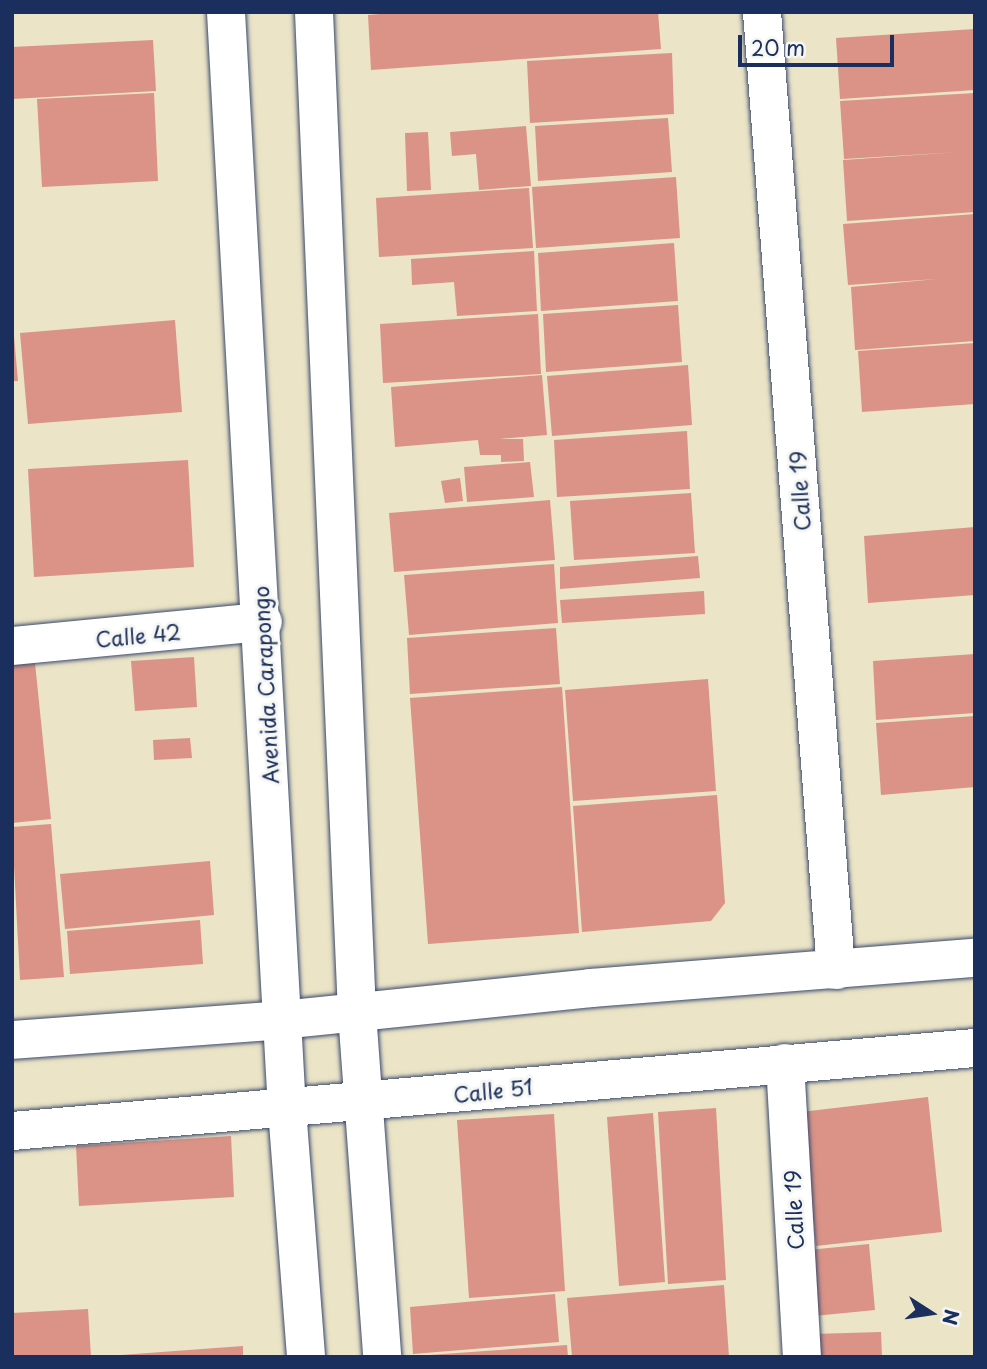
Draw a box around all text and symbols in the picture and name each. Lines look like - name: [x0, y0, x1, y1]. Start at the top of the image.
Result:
- scale bar: [742, 21, 898, 65]
- text: 20 m: [751, 31, 805, 63]
- street label: Calle 19: [784, 450, 814, 532]
- street label: Avenida Carapongo: [247, 585, 283, 785]
- street label: Calle 42: [94, 619, 182, 651]
- street label: Calle 51: [452, 1073, 534, 1107]
- street label: Calle 19: [778, 1170, 808, 1250]
- north arrow: [896, 1278, 966, 1348]
- text: N: [936, 1307, 967, 1328]

